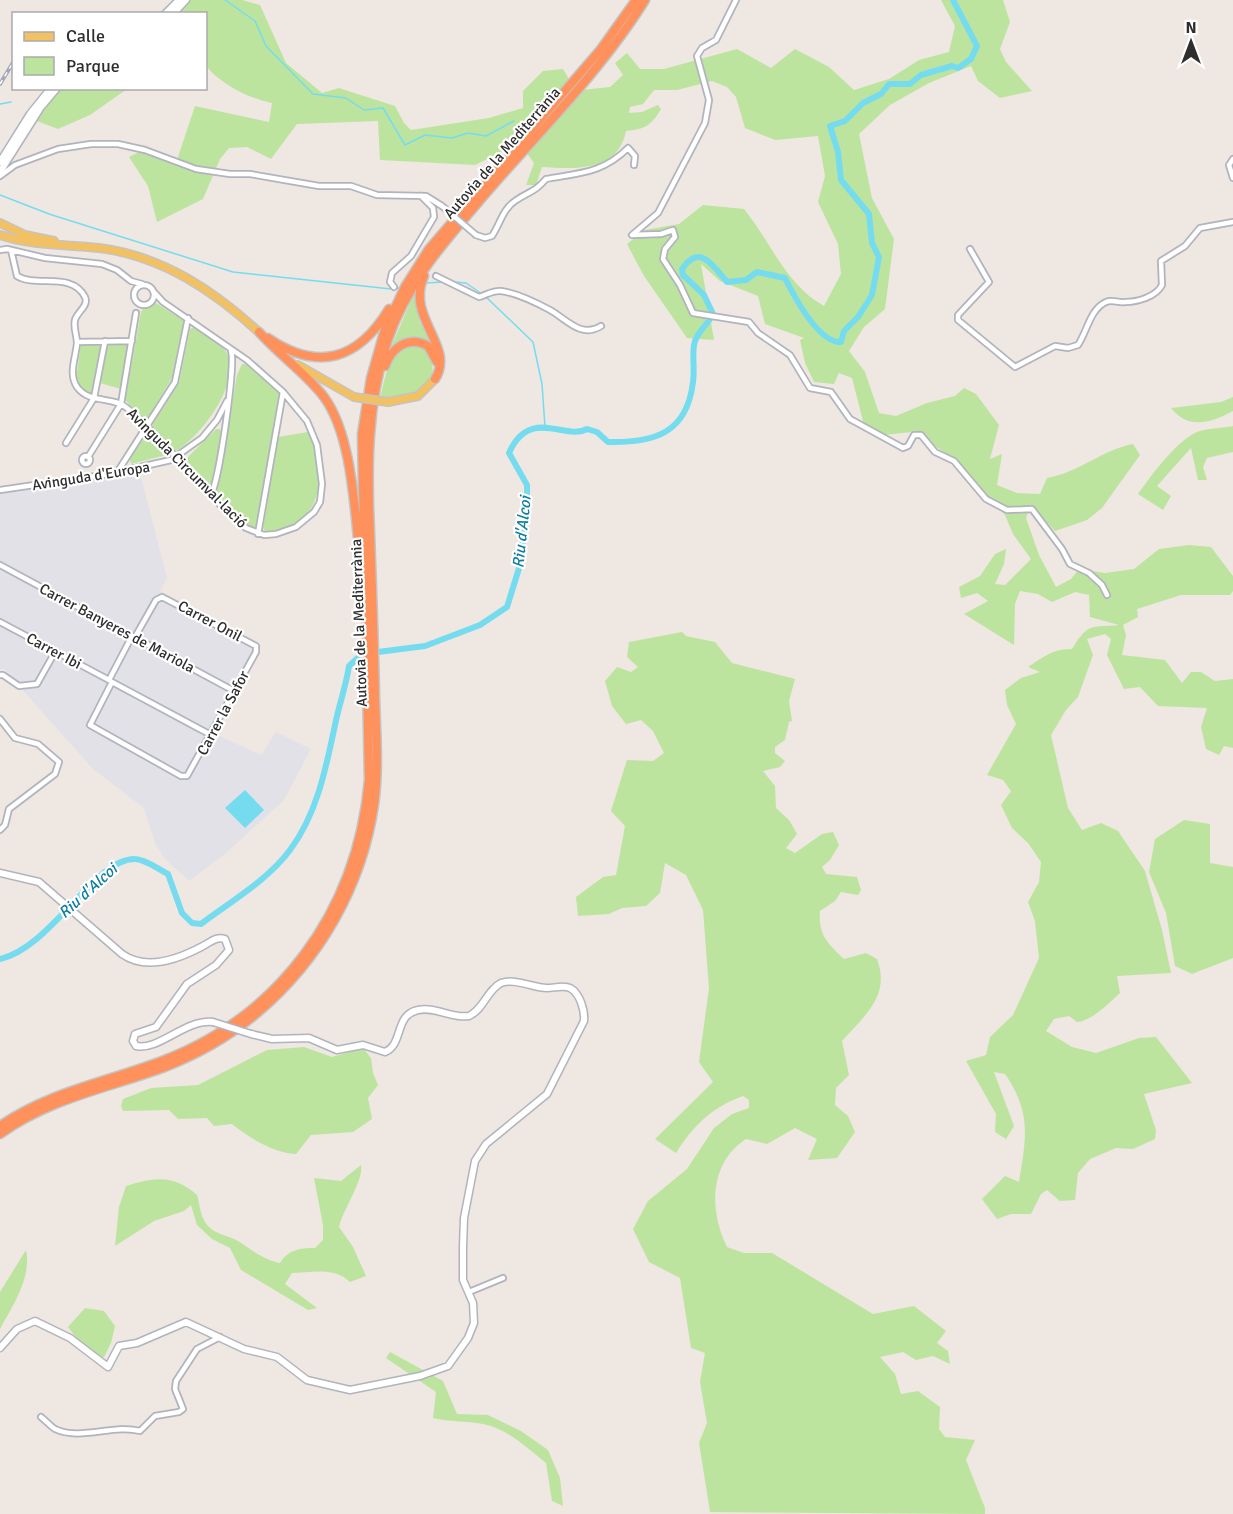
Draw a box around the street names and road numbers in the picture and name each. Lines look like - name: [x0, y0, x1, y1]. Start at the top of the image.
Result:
- street label: Autovia de la Mediterrània: [440, 84, 564, 222]
- street label: Avinguda Circumval·lació: [123, 404, 251, 532]
- street label: Avinguda d'Europa: [31, 458, 151, 494]
- street label: Autovia de la Mediterrània: [347, 539, 371, 707]
- street label: Carrer Banyeres de Mariola: [36, 579, 198, 677]
- street label: Carrer Onil: [175, 597, 245, 645]
- street label: Carrer Ibi: [23, 629, 85, 673]
- street label: Carrer la Safor: [193, 667, 253, 758]

